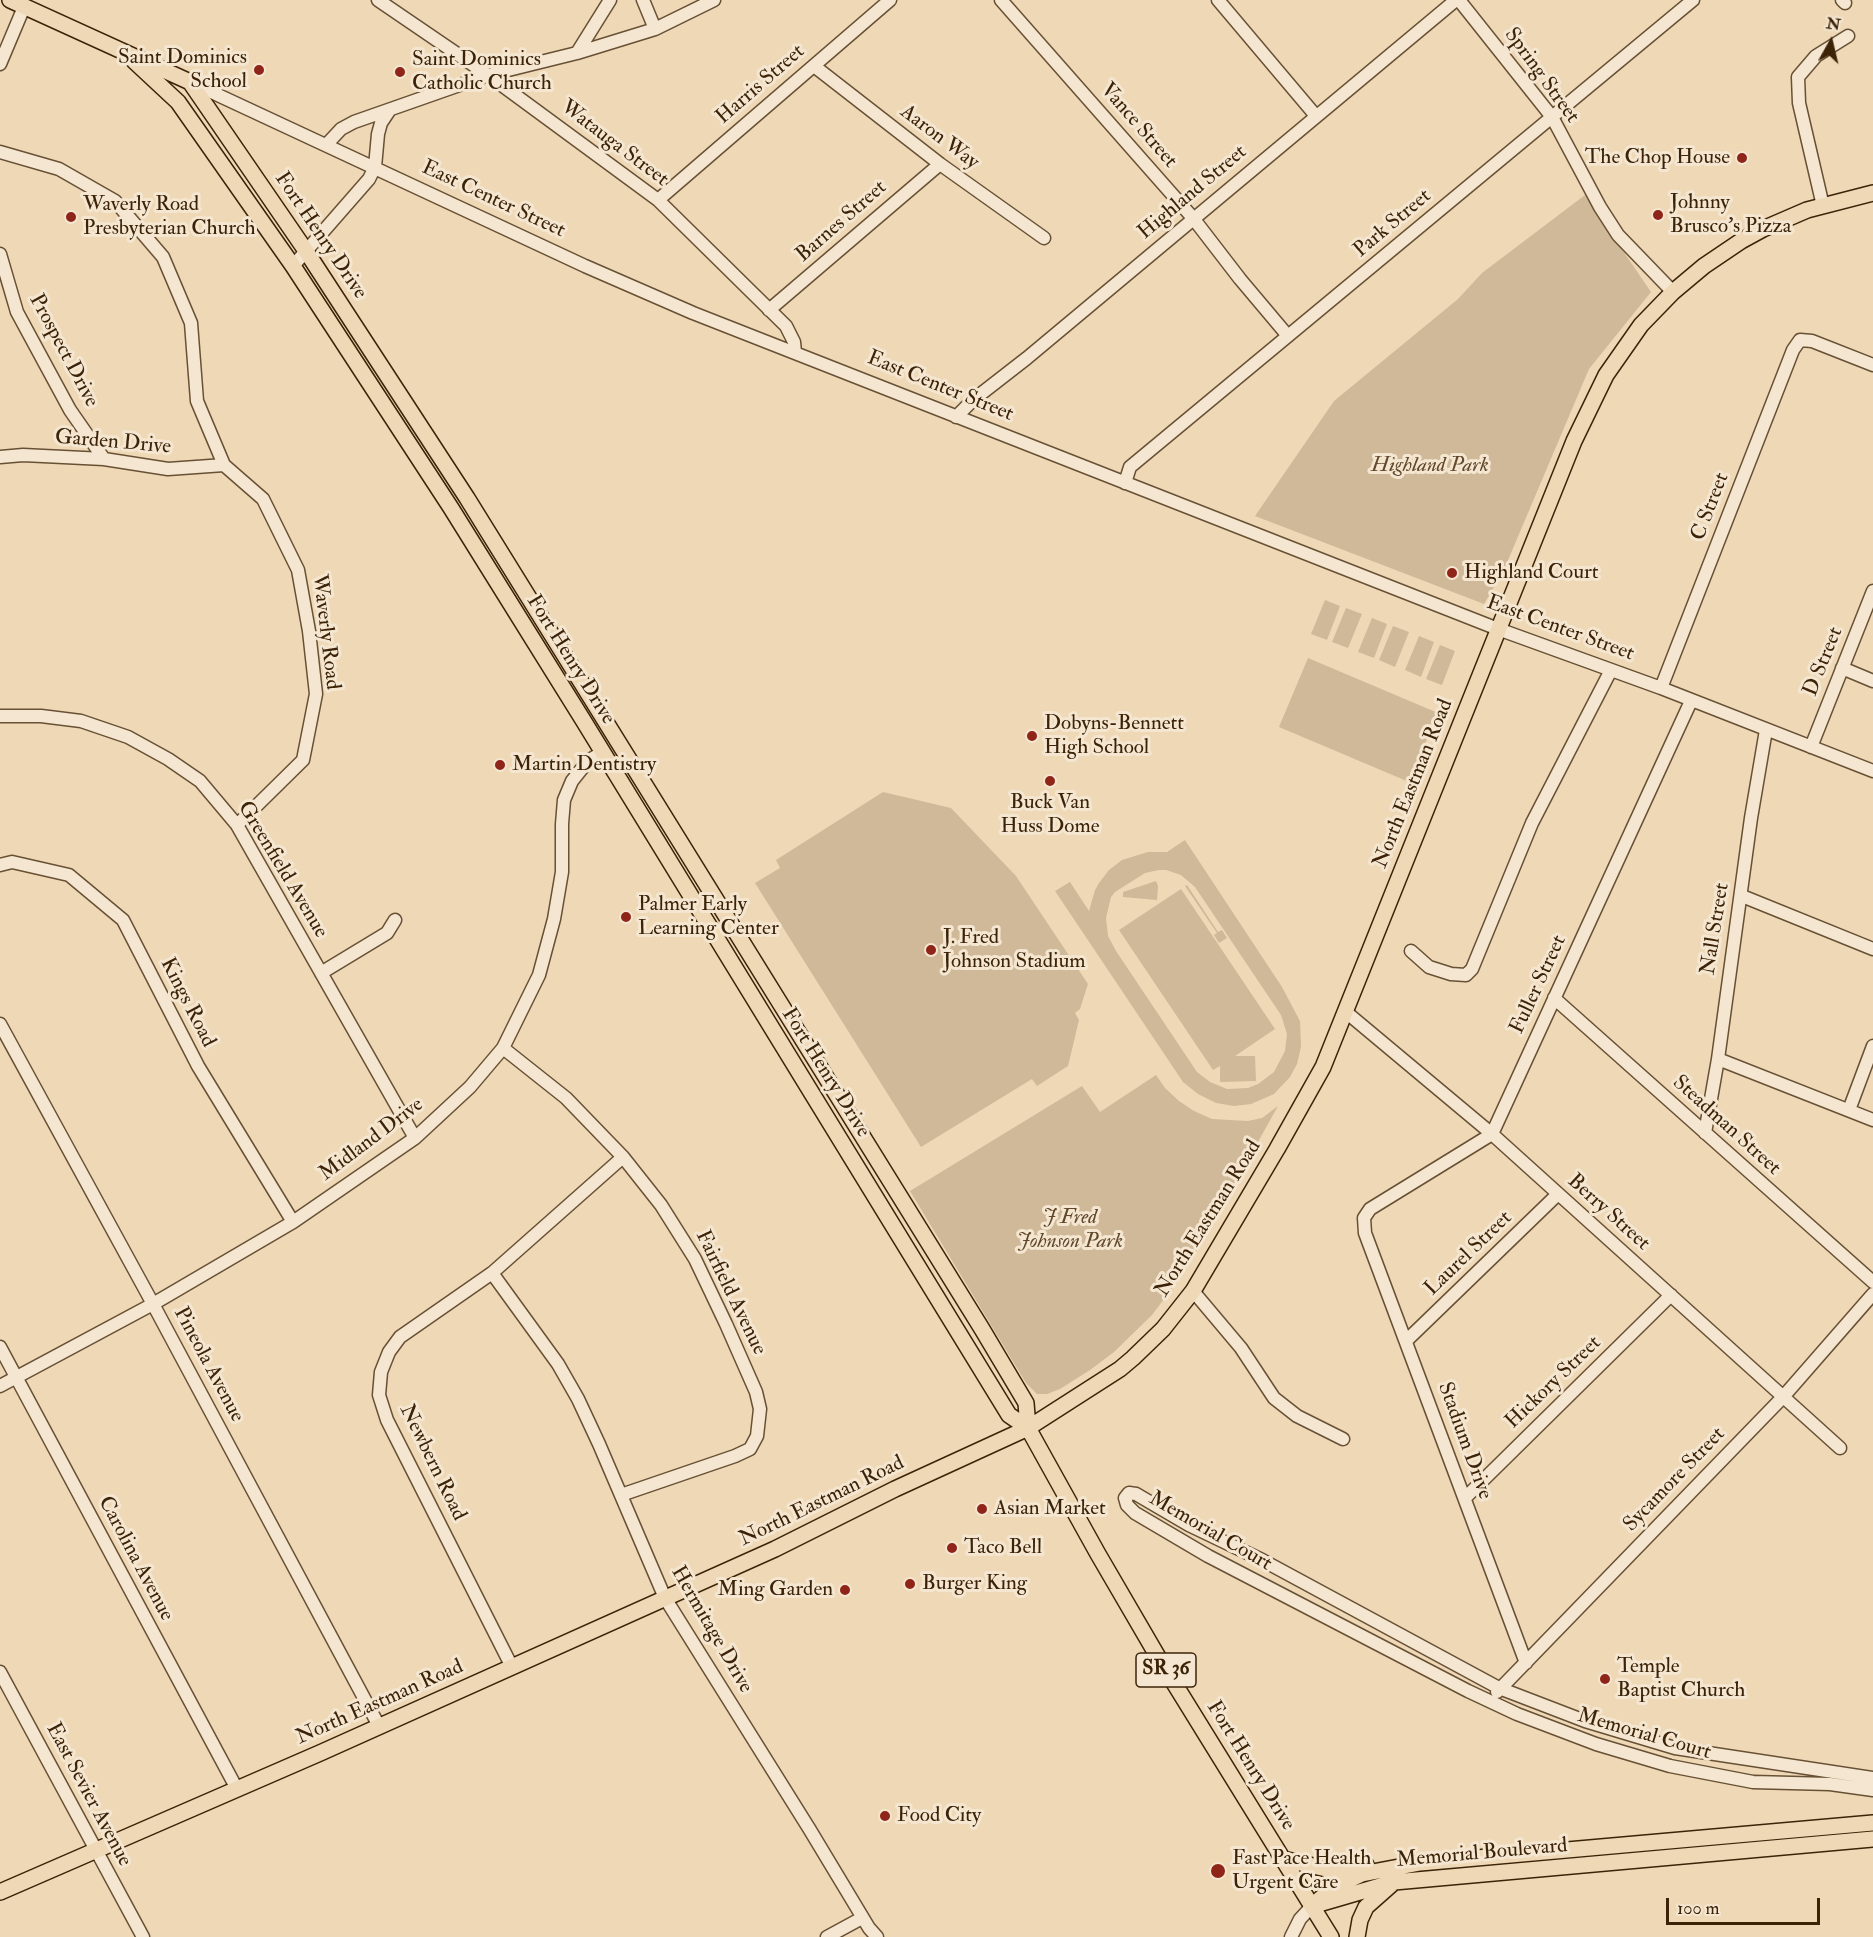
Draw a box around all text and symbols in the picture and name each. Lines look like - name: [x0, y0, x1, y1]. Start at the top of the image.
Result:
- north arrow: [1801, 12, 1861, 72]
- text: N: [1825, 13, 1842, 35]
- street label: Spring Street: [1498, 23, 1584, 129]
- street label: Harris Street: [711, 40, 811, 130]
- place label: Saint Dominics School: [118, 45, 247, 95]
- place label: Saint Dominics Catholic Church: [412, 47, 552, 97]
- marker: Saint Dominics School: [252, 63, 266, 77]
- marker: Saint Dominics Catholic Church: [393, 65, 407, 79]
- street label: Vance Street: [1094, 78, 1182, 174]
- street label: Watauga Street: [555, 95, 673, 193]
- street label: Aaron Way: [895, 100, 983, 176]
- street label: Highland Street: [1133, 140, 1253, 246]
- place label: The Chop House: [1585, 145, 1730, 171]
- marker: The Chop House: [1735, 151, 1749, 165]
- street label: East Center Street: [417, 156, 569, 244]
- street label: Fort Henry Drive: [268, 168, 372, 304]
- street label: Barnes Street: [791, 176, 893, 268]
- street label: Park Street: [1349, 184, 1437, 264]
- place label: Johnny Brusco's Pizza: [1670, 190, 1791, 240]
- place label: Waverly Road Presbyterian Church: [83, 192, 255, 242]
- marker: Johnny Brusco's Pizza: [1651, 208, 1665, 222]
- marker: Waverly Road Presbyterian Church: [64, 210, 78, 224]
- street label: Prospect Drive: [23, 290, 103, 412]
- street label: East Center Street: [863, 346, 1017, 428]
- street label: Garden Drive: [54, 425, 172, 461]
- park label: Highland Park: [1371, 453, 1489, 479]
- street label: C Street: [1687, 470, 1735, 544]
- place label: Highland Court: [1464, 560, 1599, 586]
- marker: Highland Court: [1445, 566, 1459, 580]
- street label: Waverly Road: [305, 573, 345, 691]
- street label: Fort Henry Drive: [520, 591, 620, 729]
- street label: East Center Street: [1483, 591, 1637, 667]
- street label: D Street: [1799, 624, 1849, 700]
- street label: North Eastman Road: [1369, 696, 1459, 872]
- place label: Dobyns-Bennett High School: [1044, 711, 1184, 761]
- marker: Dobyns-Bennett High School: [1025, 729, 1039, 743]
- place label: Martin Dentistry: [512, 752, 656, 778]
- marker: Martin Dentistry: [493, 758, 507, 772]
- marker: Buck Van Huss Dome: [1043, 774, 1057, 788]
- place label: Buck Van Huss Dome: [1001, 790, 1099, 840]
- street label: Greenfield Avenue: [231, 797, 333, 943]
- street label: Nall Street: [1696, 881, 1736, 977]
- place label: Palmer Early Learning Center: [638, 892, 779, 942]
- marker: Palmer Early Learning Center: [619, 910, 633, 924]
- place label: J. Fred Johnson Stadium: [943, 925, 1086, 975]
- street label: Fuller Street: [1505, 932, 1573, 1038]
- marker: J. Fred Johnson Stadium: [924, 943, 938, 957]
- street label: Kings Road: [154, 954, 220, 1052]
- street label: Fort Henry Drive: [775, 1004, 875, 1142]
- street label: Steadman Street: [1667, 1071, 1785, 1181]
- street label: Midland Drive: [315, 1093, 429, 1187]
- street label: North Eastman Road: [1151, 1136, 1267, 1302]
- street label: Berry Street: [1561, 1169, 1655, 1257]
- park label: J Fred Johnson Park: [1017, 1205, 1123, 1255]
- street label: Laurel Street: [1420, 1206, 1518, 1302]
- street label: Fairfield Avenue: [689, 1226, 771, 1360]
- street label: Pineola Avenue: [167, 1303, 249, 1427]
- street label: Hickory Street: [1501, 1331, 1607, 1435]
- street label: Stadium Drive: [1431, 1379, 1497, 1503]
- street label: Newbern Road: [393, 1401, 471, 1525]
- street label: Sycamore Street: [1619, 1422, 1731, 1538]
- street label: North Eastman Road: [735, 1451, 909, 1553]
- street label: Memorial Court: [1144, 1487, 1276, 1577]
- street label: Carolina Avenue: [92, 1492, 178, 1626]
- place label: Asian Market: [994, 1496, 1106, 1522]
- marker: Asian Market: [975, 1502, 989, 1516]
- place label: Taco Bell: [964, 1535, 1042, 1561]
- marker: Taco Bell: [945, 1541, 959, 1555]
- street label: Hermitage Drive: [664, 1562, 758, 1698]
- place label: Burger King: [922, 1571, 1027, 1597]
- place label: Ming Garden: [718, 1577, 833, 1603]
- marker: Burger King: [903, 1577, 917, 1591]
- marker: Ming Garden: [838, 1583, 852, 1597]
- road number: SR 36: [1136, 1653, 1196, 1687]
- place label: Temple Baptist Church: [1617, 1654, 1745, 1704]
- street label: North Eastman Road: [293, 1655, 467, 1751]
- marker: Temple Baptist Church: [1598, 1672, 1612, 1686]
- street label: Fort Henry Drive: [1200, 1697, 1300, 1835]
- street label: Memorial Court: [1574, 1704, 1714, 1766]
- street label: East Sevier Avenue: [40, 1719, 136, 1871]
- place label: Food City: [897, 1803, 981, 1829]
- marker: Food City: [878, 1809, 892, 1823]
- street label: Memorial Boulevard: [1396, 1834, 1568, 1874]
- place label: Fast Pace Health Urgent Care: [1232, 1846, 1371, 1896]
- marker: Fast Pace Health Urgent Care: [1209, 1862, 1227, 1880]
- scale bar: [1669, 1886, 1824, 1924]
- text: 100 m: [1677, 1897, 1720, 1920]

